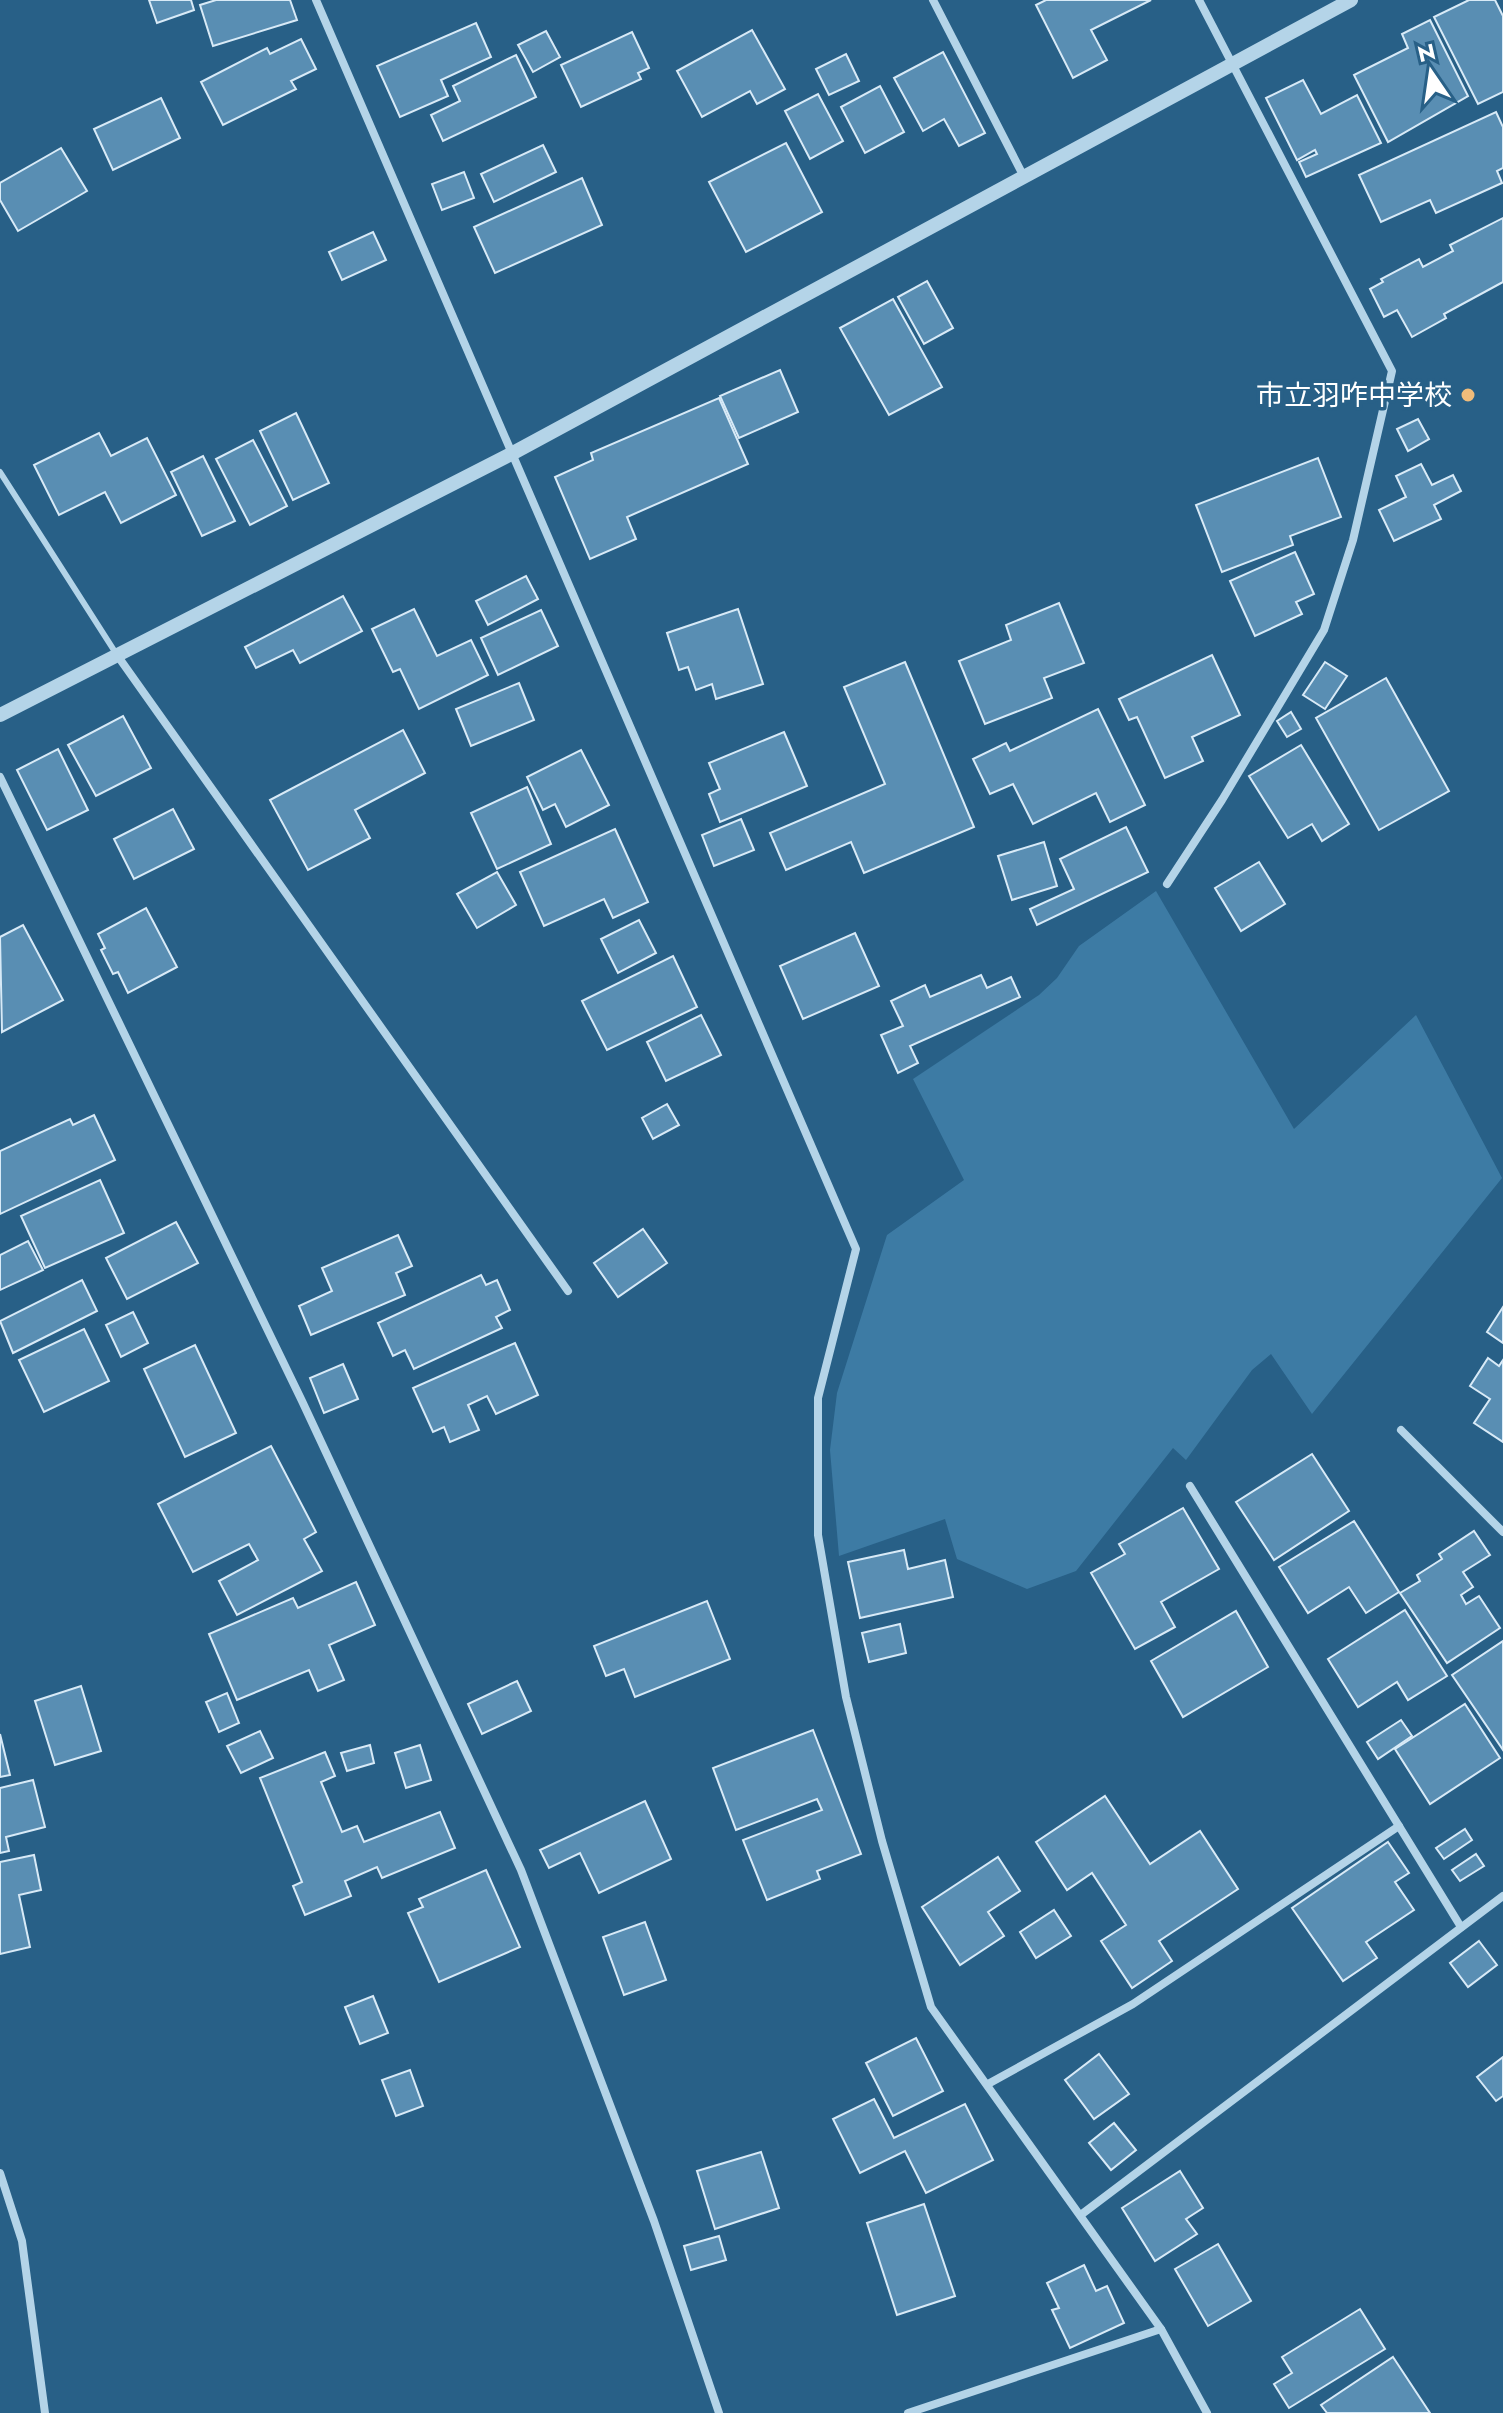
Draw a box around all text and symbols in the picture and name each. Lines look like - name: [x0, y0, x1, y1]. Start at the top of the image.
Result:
- north arrow: [1391, 32, 1471, 112]
- text: N: [1414, 35, 1439, 70]
- place label: 市立羽咋中学校: [1256, 375, 1452, 416]
- marker: 市立羽咋中学校: [1459, 386, 1477, 404]

